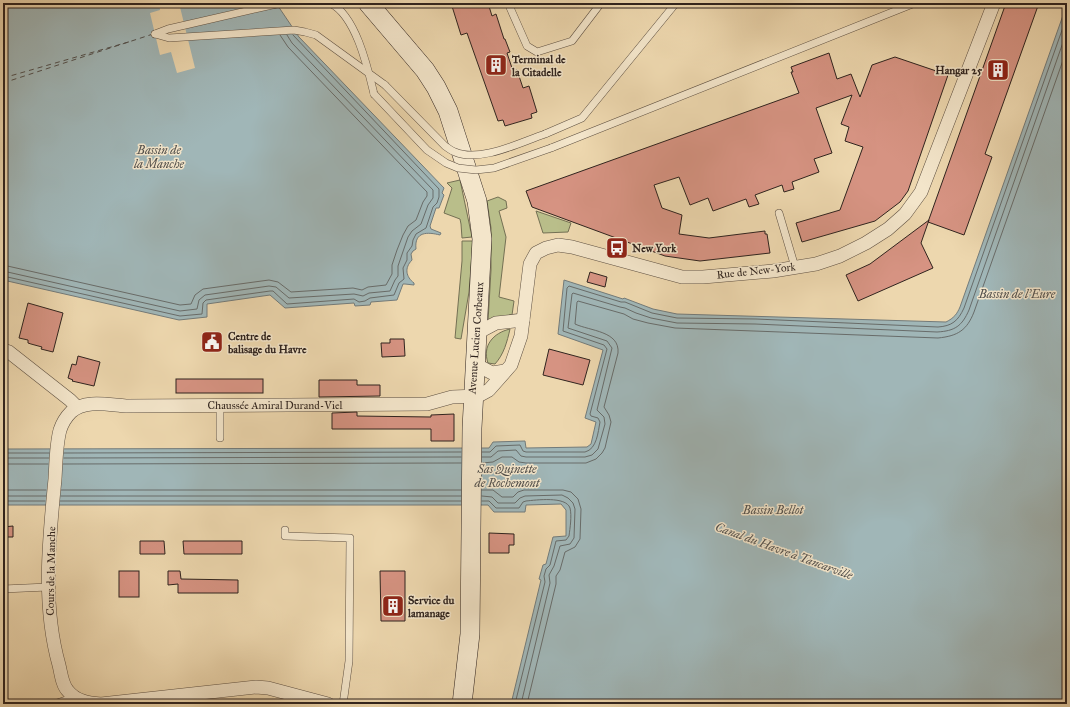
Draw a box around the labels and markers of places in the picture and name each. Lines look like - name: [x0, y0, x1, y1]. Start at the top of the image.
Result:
- building icon: Terminal de la Citadelle: [483, 52, 509, 78]
- place label: Terminal de la Citadelle: [511, 53, 566, 79]
- building icon: Hangar 25: [985, 57, 1011, 83]
- place label: Hangar 25: [935, 64, 983, 77]
- bus stop icon: New York: [604, 235, 630, 261]
- place label: New York: [632, 242, 677, 255]
- public building icon: Centre de balisage du Havre: [199, 329, 225, 355]
- place label: Centre de balisage du Havre: [227, 330, 307, 356]
- building icon: Service du lamanage: [380, 593, 406, 619]
- place label: Service du lamanage: [407, 594, 455, 620]

